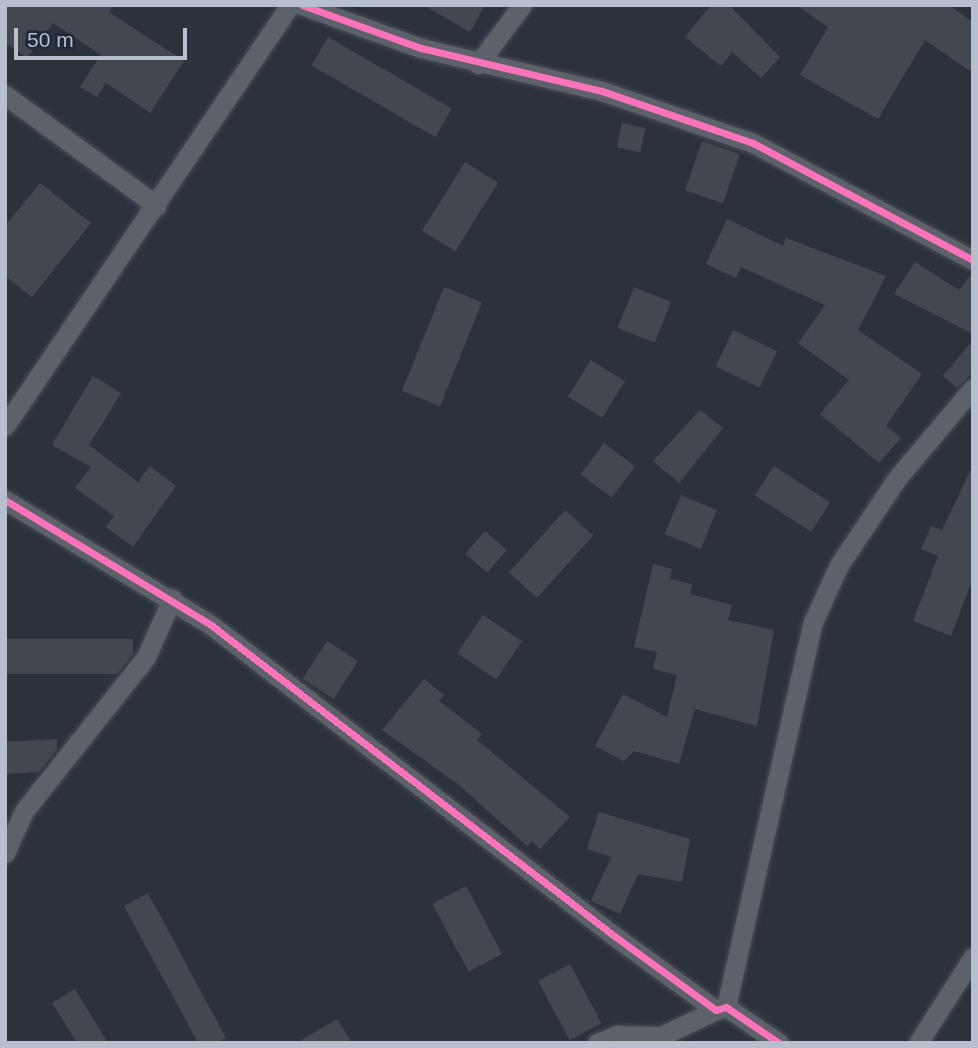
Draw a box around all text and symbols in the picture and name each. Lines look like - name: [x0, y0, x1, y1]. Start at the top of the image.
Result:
- scale bar: [18, 14, 191, 58]
- text: 50 m: [27, 28, 74, 51]

